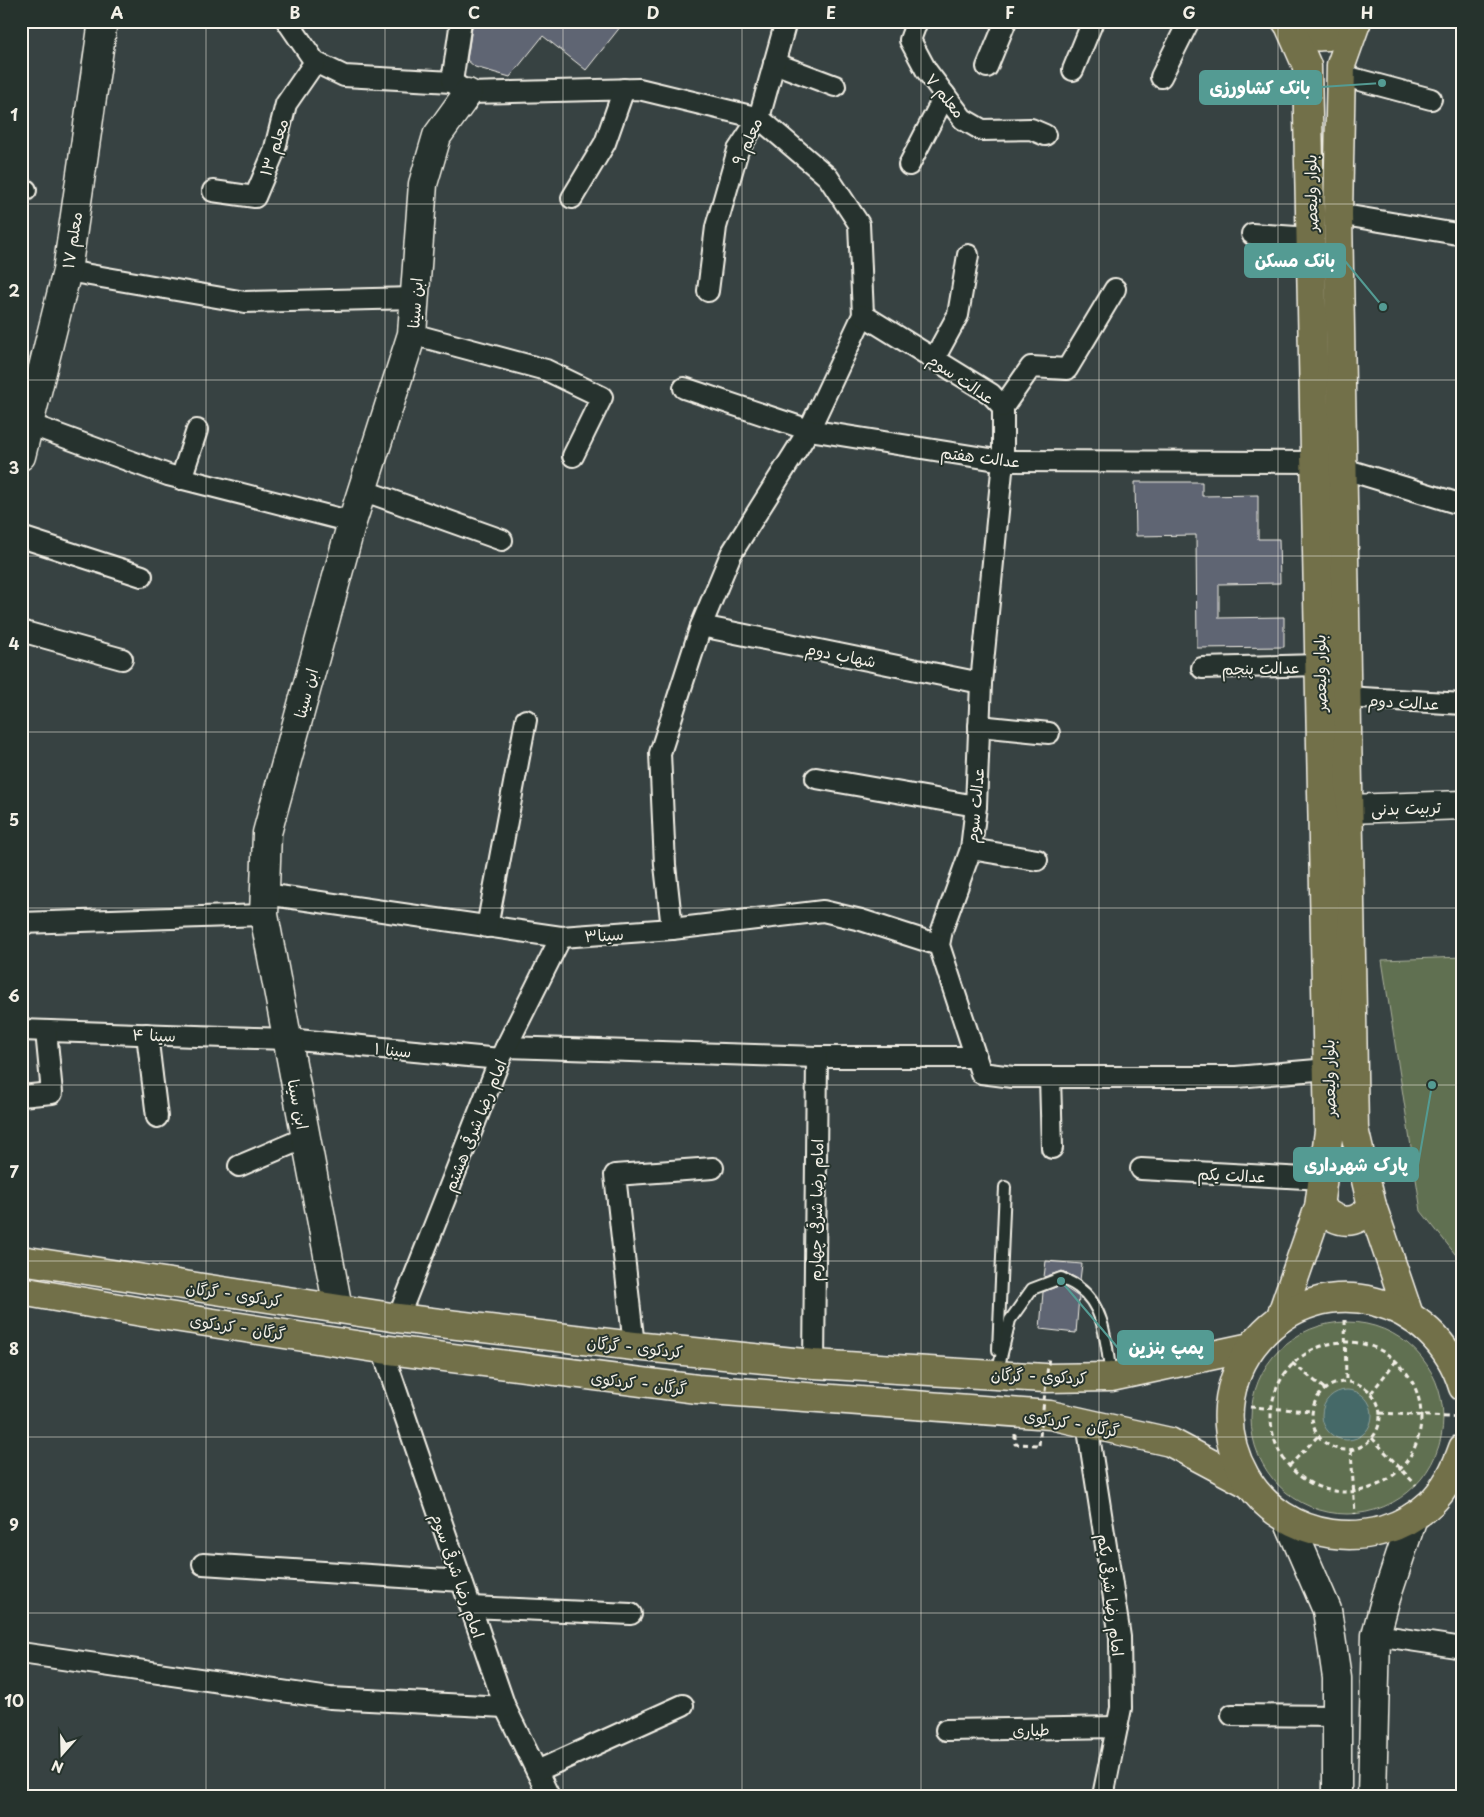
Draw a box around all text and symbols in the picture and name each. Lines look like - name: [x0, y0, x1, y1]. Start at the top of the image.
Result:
- text: A: [111, 0, 124, 24]
- text: B: [290, 0, 301, 24]
- text: C: [468, 0, 480, 24]
- text: D: [647, 0, 659, 24]
- text: E: [826, 0, 836, 24]
- text: F: [1005, 0, 1015, 24]
- text: G: [1182, 0, 1196, 24]
- text: H: [1361, 0, 1373, 24]
- street label: معلم ۷: [919, 67, 972, 124]
- callout: بانک کشاورزی: [1200, 71, 1321, 104]
- text: بانک کشاورزی: [1209, 73, 1311, 100]
- text: 1: [10, 102, 18, 126]
- street label: معلم ۹: [724, 113, 769, 170]
- street label: معلم ۱۳: [252, 115, 295, 179]
- street label: بلوار ولیعصر: [1297, 154, 1323, 234]
- street label: معلم ۱۷: [55, 210, 89, 271]
- callout: بانک مسکن: [1245, 244, 1345, 277]
- text: بانک مسکن: [1255, 246, 1335, 273]
- street label: ابن سینا: [400, 277, 428, 329]
- text: 2: [8, 278, 20, 302]
- street label: عدالت سوم: [922, 347, 1001, 411]
- street label: عدالت هفتم: [939, 439, 1023, 475]
- text: 3: [9, 455, 19, 479]
- text: 4: [9, 631, 20, 655]
- street label: بلوار ولیعصر: [1306, 634, 1332, 714]
- street label: شهاب دوم: [803, 635, 878, 675]
- street label: عدالت پنجم: [1221, 654, 1301, 682]
- street label: ابن سینا: [287, 665, 323, 721]
- street label: عدالت دوم: [1367, 687, 1441, 717]
- street label: عدالت سوم: [959, 766, 991, 844]
- street label: تربیت بدنی: [1371, 794, 1442, 820]
- text: 5: [9, 807, 19, 831]
- street label: سینا۳: [583, 921, 625, 947]
- text: 6: [8, 983, 20, 1007]
- street label: سینا ۴: [132, 1021, 176, 1047]
- street label: سینا ۱: [373, 1035, 413, 1063]
- street label: بلوار ولیعصر: [1315, 1039, 1341, 1119]
- street label: امام رضا شرقی هشتم: [436, 1055, 513, 1196]
- street label: ابن سینا: [282, 1077, 316, 1131]
- street label: امام رضا شرقی چهارم: [802, 1138, 830, 1282]
- callout: پارک شهرداری: [1294, 1148, 1418, 1181]
- text: پارک شهرداری: [1304, 1150, 1409, 1177]
- text: 7: [9, 1159, 19, 1183]
- street label: عدالت یکم: [1197, 1160, 1267, 1190]
- street label: کردکوی - گرگان: [185, 1274, 284, 1312]
- street label: گرگان - کردکوی: [189, 1307, 288, 1345]
- street label: کردکوی - گرگان: [586, 1329, 684, 1363]
- callout: پمپ بنزین: [1118, 1331, 1213, 1364]
- text: پمپ بنزین: [1128, 1333, 1204, 1360]
- text: 8: [9, 1336, 19, 1360]
- street label: کردکوی - گرگان: [990, 1361, 1088, 1389]
- street label: گرگان - کردکوی: [590, 1364, 688, 1400]
- street label: گرگان - کردکوی: [1022, 1402, 1122, 1442]
- street label: امام رضا شرقی سوم: [424, 1509, 492, 1641]
- text: 9: [9, 1512, 19, 1536]
- street label: امام رضا شرقی یکم: [1091, 1532, 1131, 1658]
- text: 10: [4, 1688, 24, 1712]
- street label: طیاری: [1012, 1717, 1050, 1741]
- north arrow: [38, 1730, 88, 1780]
- text: N: [49, 1755, 66, 1778]

